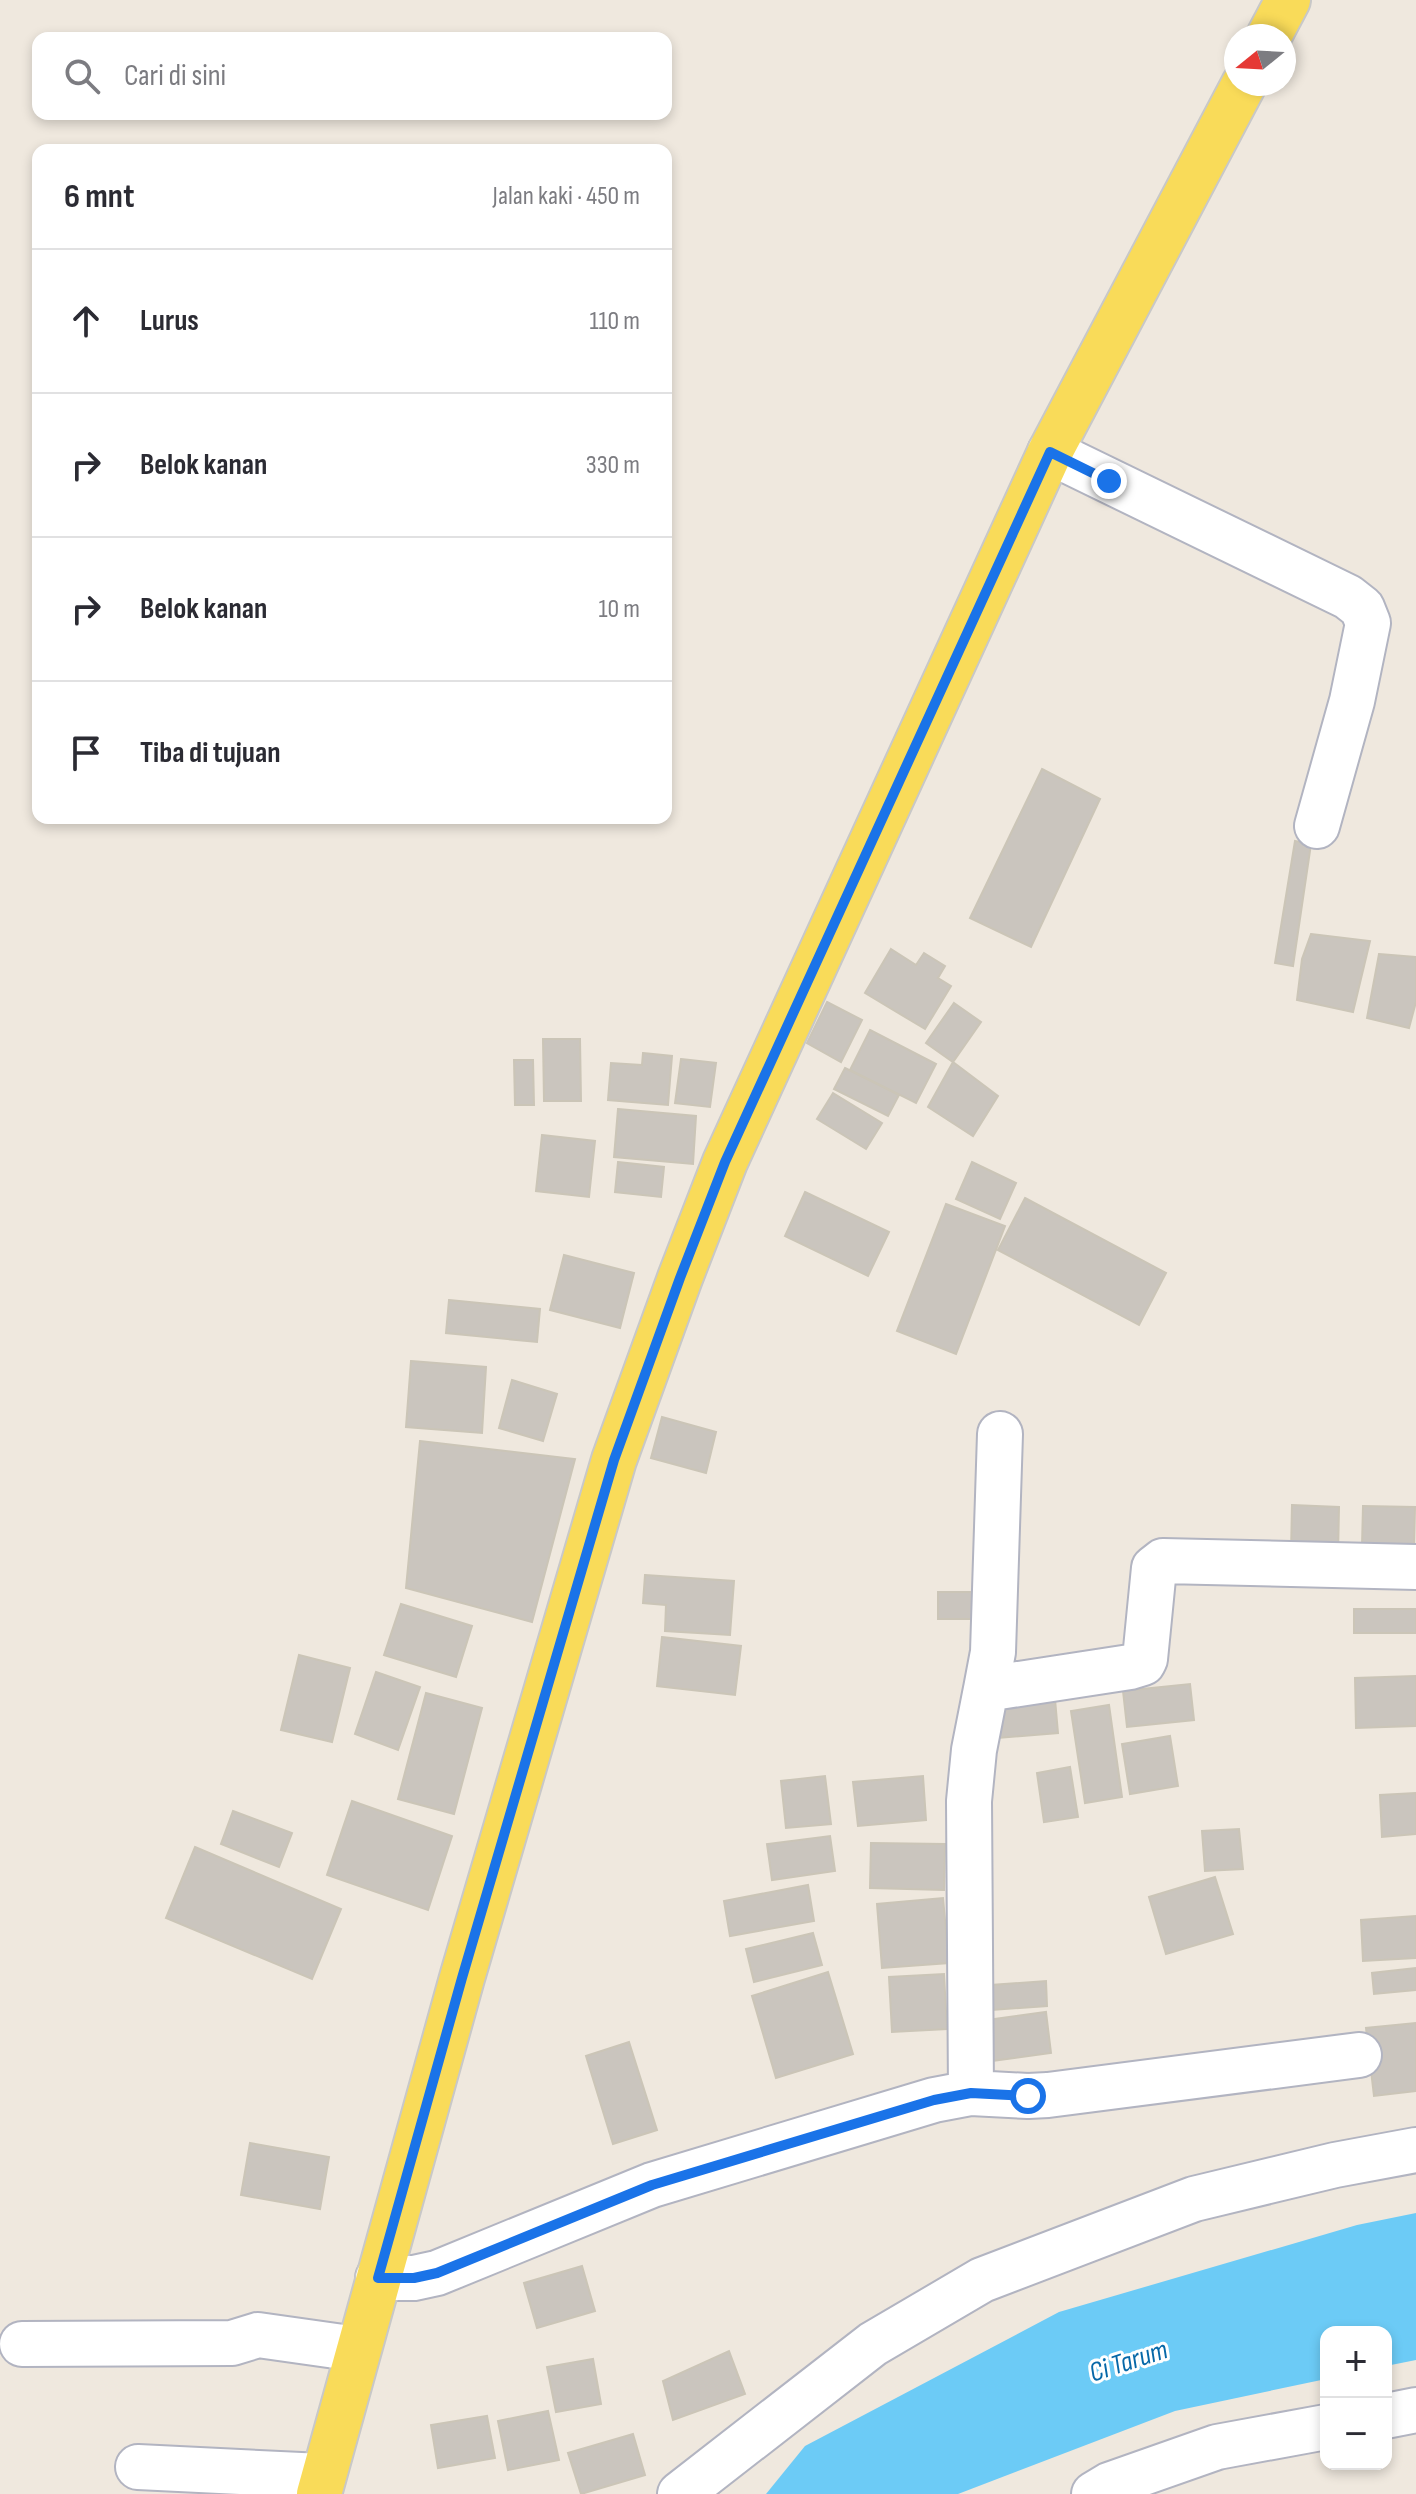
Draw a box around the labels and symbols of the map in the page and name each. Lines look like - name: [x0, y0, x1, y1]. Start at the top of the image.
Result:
- north arrow: [1224, 24, 1296, 96]
- route end: [1091, 463, 1127, 499]
- route start: [1010, 2078, 1046, 2114]
- water label: Ci Tarum: [1085, 2333, 1172, 2390]

